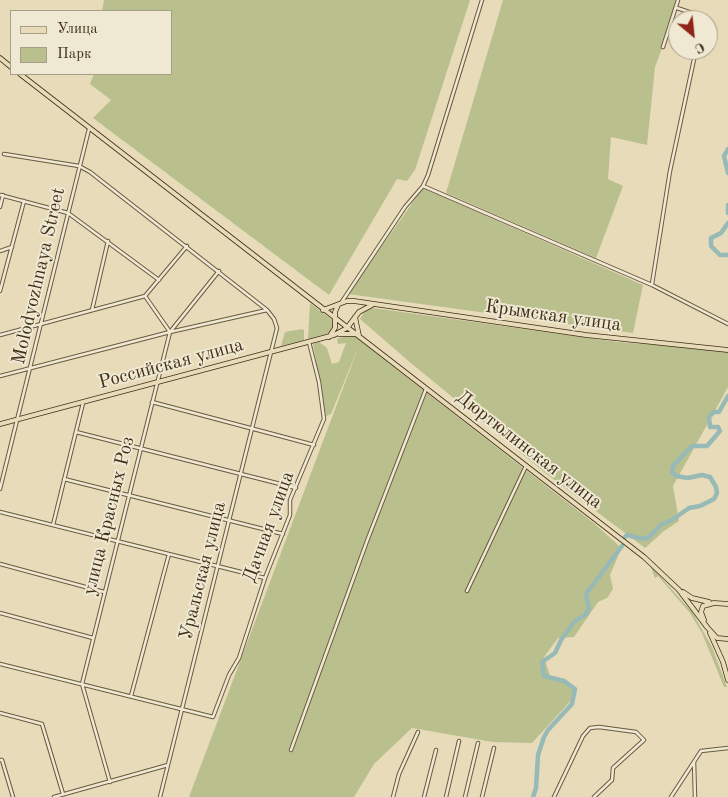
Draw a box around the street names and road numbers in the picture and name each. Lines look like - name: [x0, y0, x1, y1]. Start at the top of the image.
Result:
- street label: Molodyozhnaya Street: [8, 185, 70, 367]
- street label: Крымская улица: [483, 295, 623, 337]
- street label: Российская улица: [96, 334, 246, 394]
- street label: Дюртюлинская улица: [451, 386, 607, 514]
- street label: улица Красных Роз: [78, 434, 140, 598]
- street label: Дачная улица: [238, 468, 300, 586]
- street label: Уральская улица: [175, 500, 231, 642]

